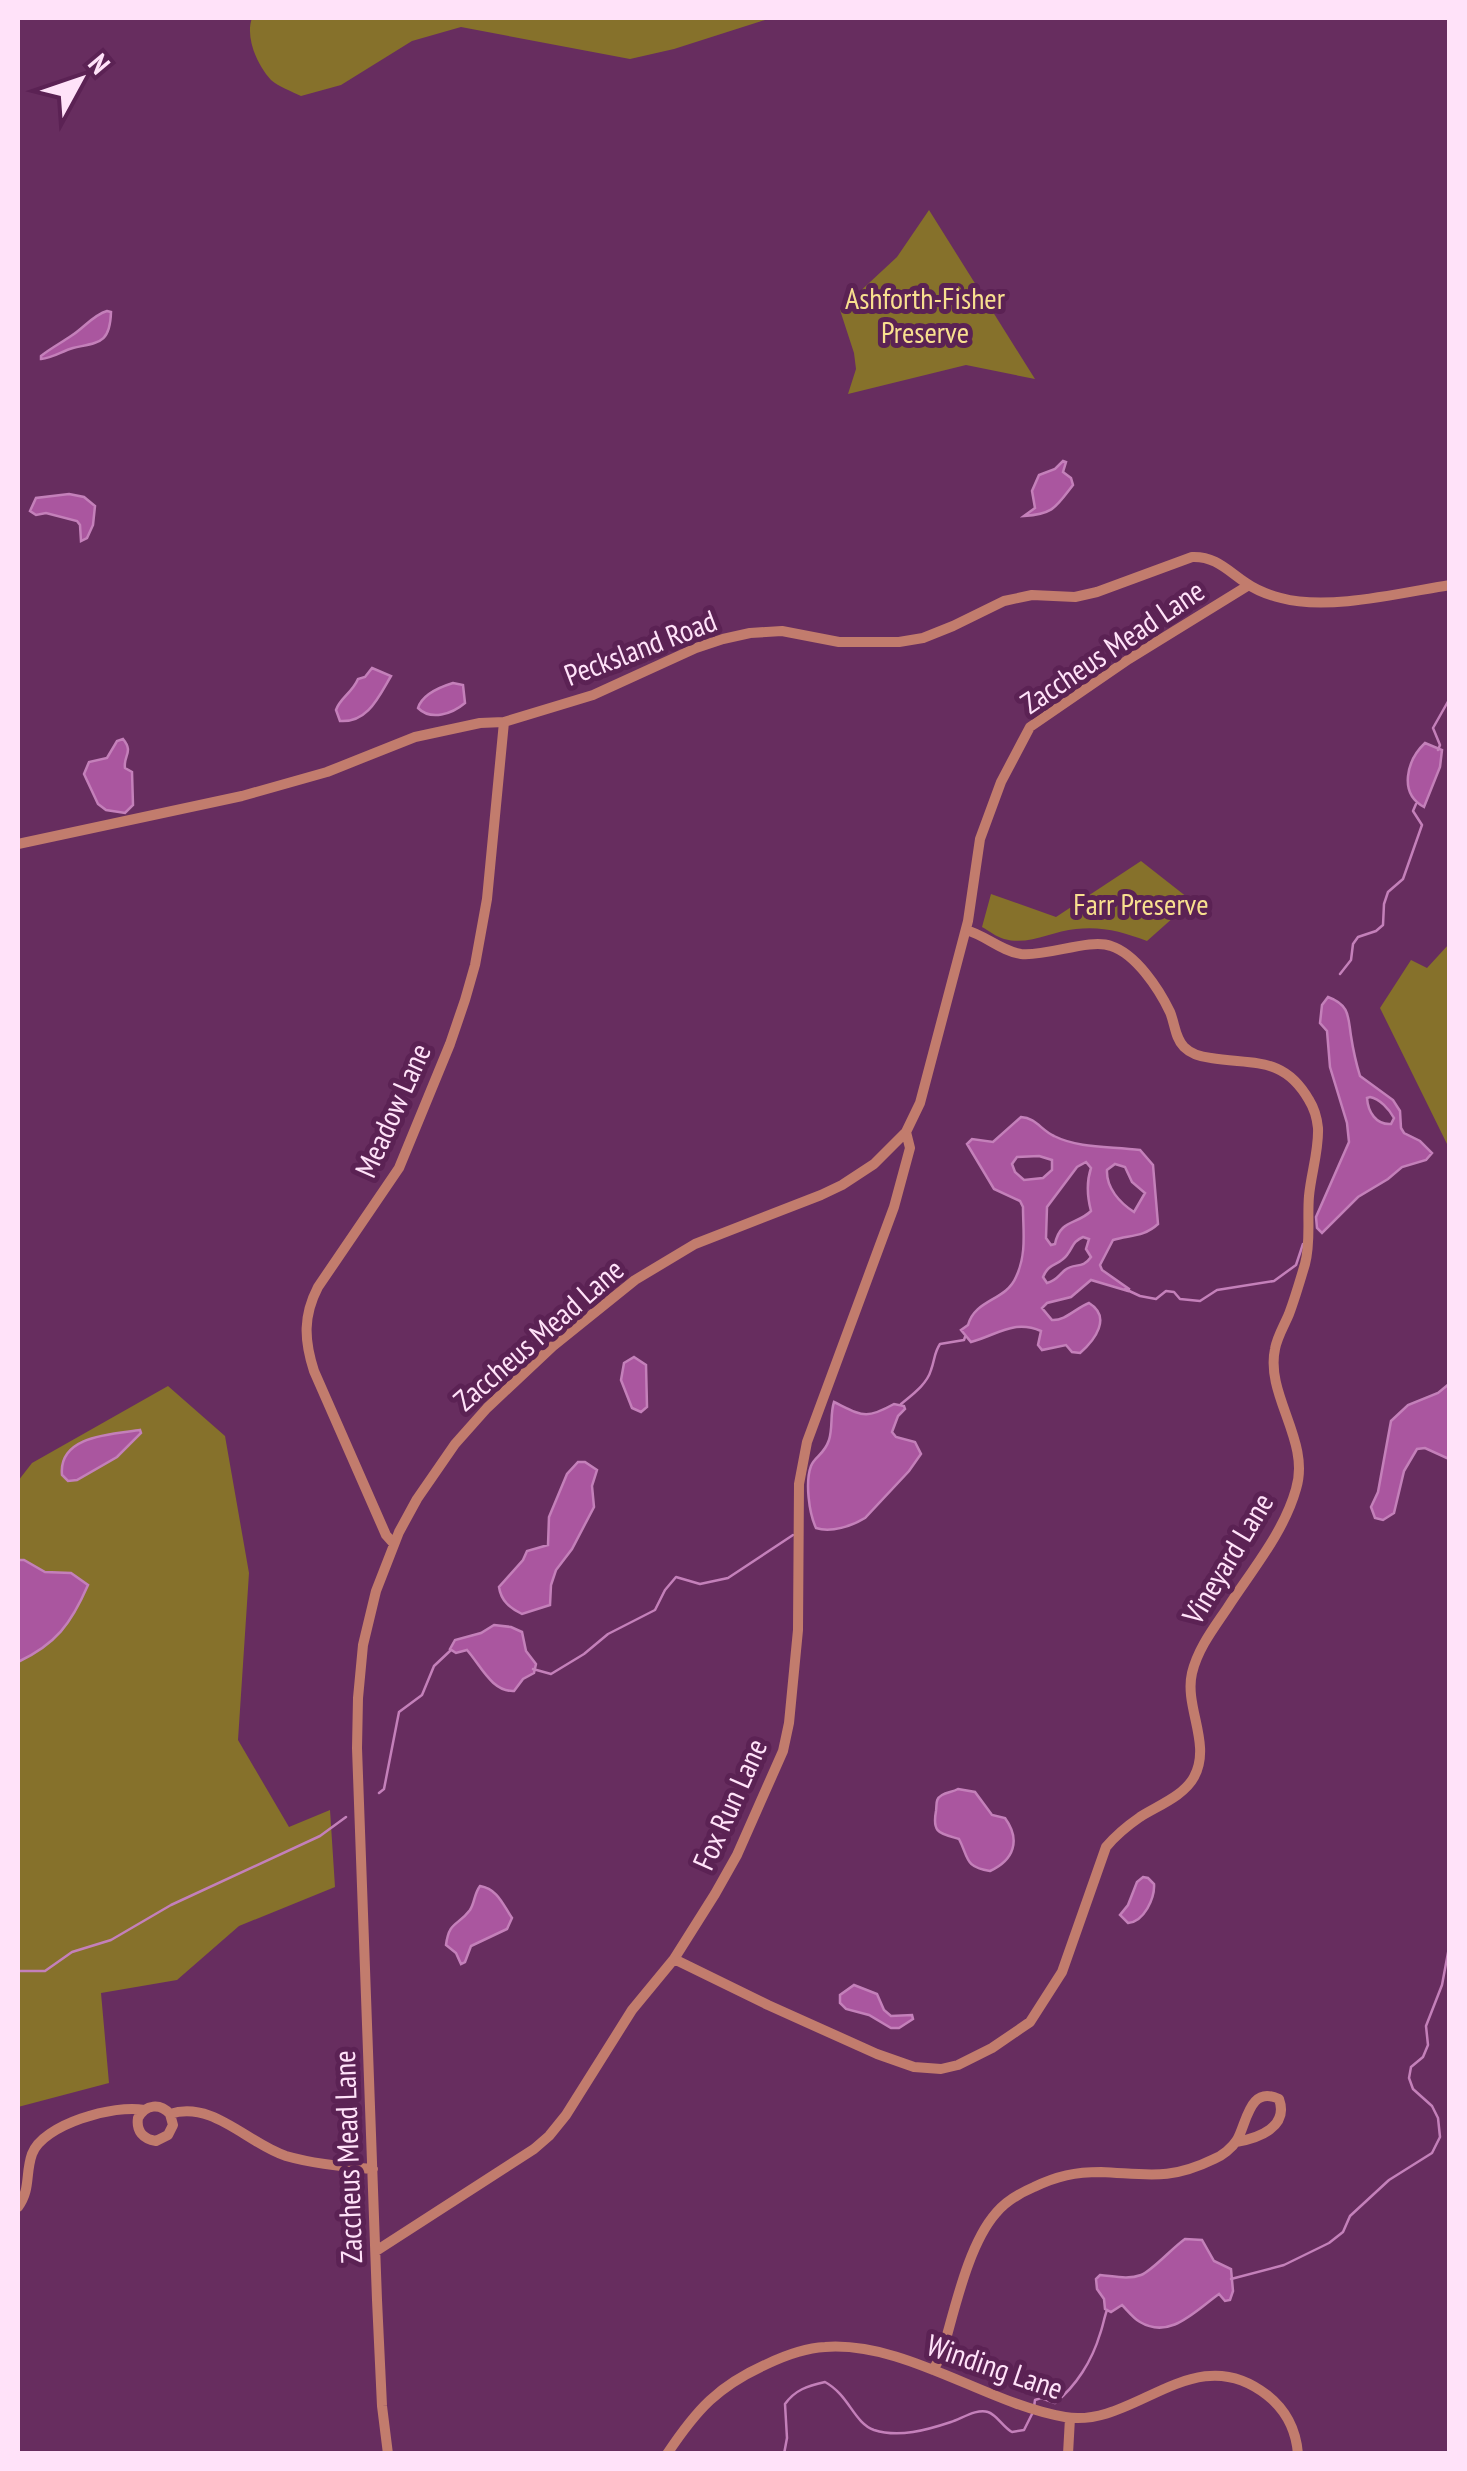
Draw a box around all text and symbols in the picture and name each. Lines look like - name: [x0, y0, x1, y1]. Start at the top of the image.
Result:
- north arrow: [30, 30, 130, 130]
- text: N: [81, 46, 119, 81]
- park label: Ashforth-Fisher Preserve: [845, 278, 1006, 351]
- street label: Zaccheus Mead Lane: [1013, 570, 1211, 722]
- street label: Pecksland Road: [558, 600, 722, 694]
- park label: Farr Preserve: [1073, 884, 1209, 923]
- street label: Meadow Lane: [345, 1037, 439, 1183]
- street label: Zaccheus Mead Lane: [445, 1249, 631, 1419]
- street label: Vineyard Lane: [1172, 1485, 1281, 1631]
- street label: Fox Run Lane: [683, 1732, 775, 1876]
- street label: Zaccheus Mead Lane: [324, 2050, 370, 2264]
- street label: Winding Lane: [922, 2325, 1068, 2407]

